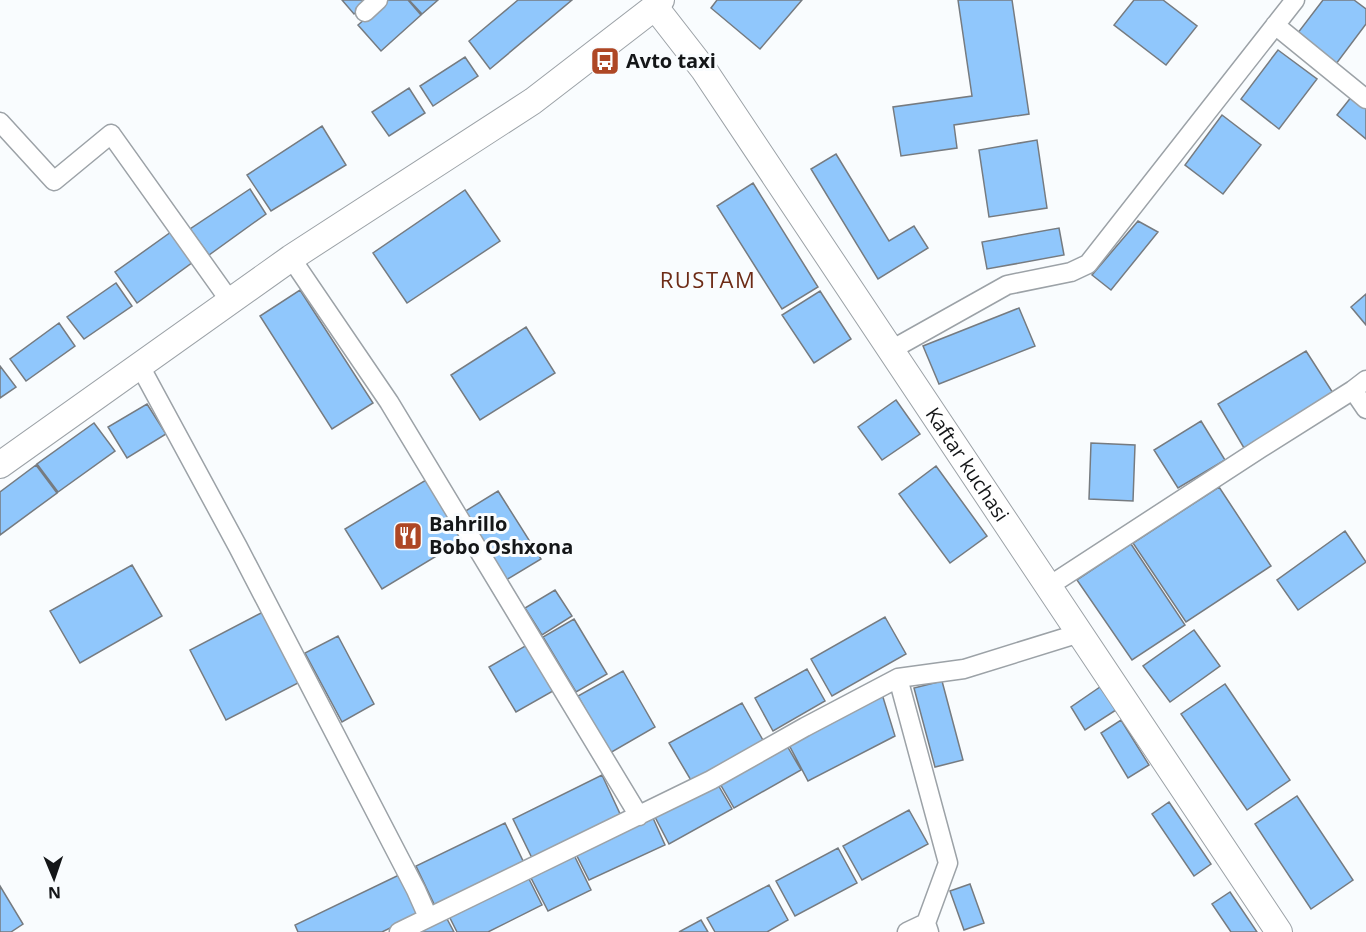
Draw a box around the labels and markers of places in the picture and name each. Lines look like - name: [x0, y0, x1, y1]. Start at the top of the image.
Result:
- bus stop icon: Avto taxi: [589, 45, 621, 77]
- place label: Avto taxi: [626, 47, 716, 74]
- place label: Bahrillo Bobo Oshxona: [429, 510, 573, 560]
- restaurant icon: Bahrillo Bobo Oshxona: [392, 520, 424, 552]

